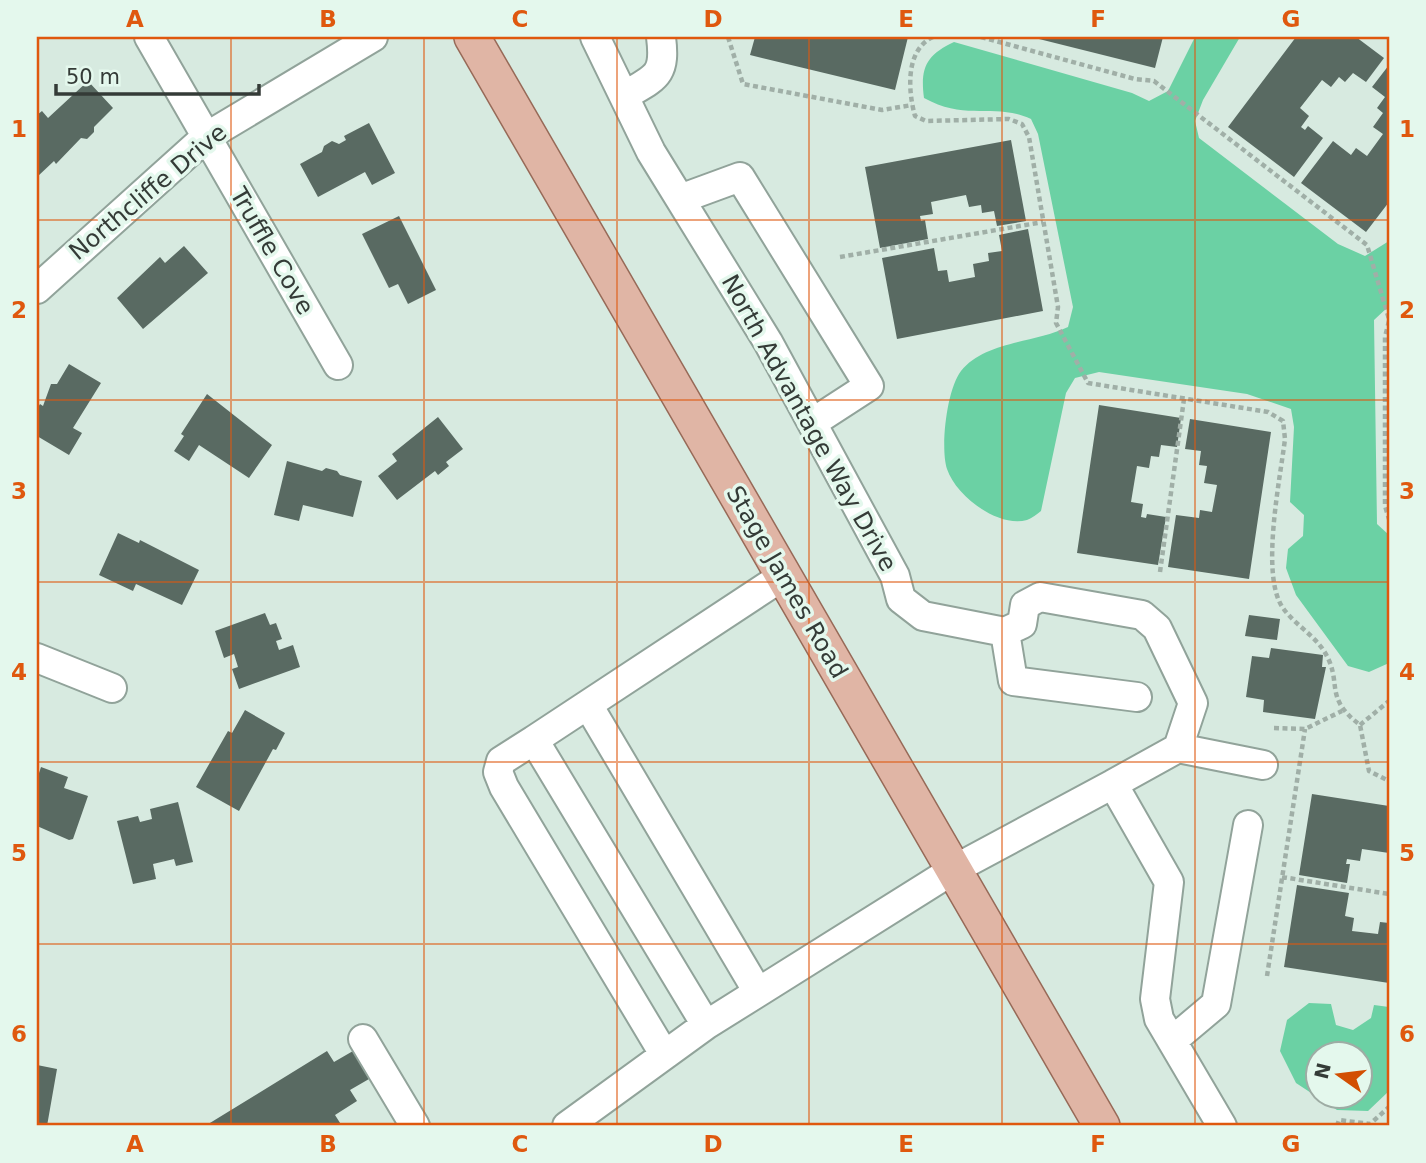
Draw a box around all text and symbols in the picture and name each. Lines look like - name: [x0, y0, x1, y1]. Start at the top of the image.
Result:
- text: A: [126, 6, 144, 32]
- text: B: [319, 6, 337, 32]
- text: C: [512, 6, 528, 32]
- text: D: [703, 6, 723, 32]
- text: E: [898, 6, 914, 32]
- text: F: [1090, 6, 1106, 32]
- text: G: [1282, 6, 1300, 32]
- scale bar: [56, 52, 259, 96]
- text: 50 m: [66, 65, 120, 89]
- text: 1: [11, 116, 27, 142]
- text: 1: [1399, 116, 1415, 142]
- street label: Northcliffe Drive: [64, 118, 232, 266]
- street label: Truffle Cove: [224, 182, 320, 320]
- street label: North Advantage Way Drive: [716, 270, 902, 576]
- text: 2: [11, 297, 27, 323]
- text: 2: [1399, 297, 1415, 323]
- text: 3: [11, 478, 27, 504]
- text: 3: [1399, 478, 1415, 504]
- street label: Stage James Road: [721, 481, 853, 683]
- text: 4: [11, 659, 27, 685]
- text: 4: [1399, 659, 1415, 685]
- text: 5: [11, 840, 27, 866]
- text: 5: [1399, 840, 1415, 866]
- text: 6: [11, 1021, 27, 1047]
- text: 6: [1399, 1021, 1415, 1047]
- north arrow: [1304, 1040, 1374, 1110]
- text: N: [1310, 1061, 1335, 1081]
- text: A: [126, 1131, 144, 1157]
- text: B: [319, 1131, 337, 1157]
- text: C: [512, 1131, 528, 1157]
- text: D: [703, 1131, 723, 1157]
- text: E: [898, 1131, 914, 1157]
- text: F: [1090, 1131, 1106, 1157]
- text: G: [1282, 1131, 1300, 1157]

